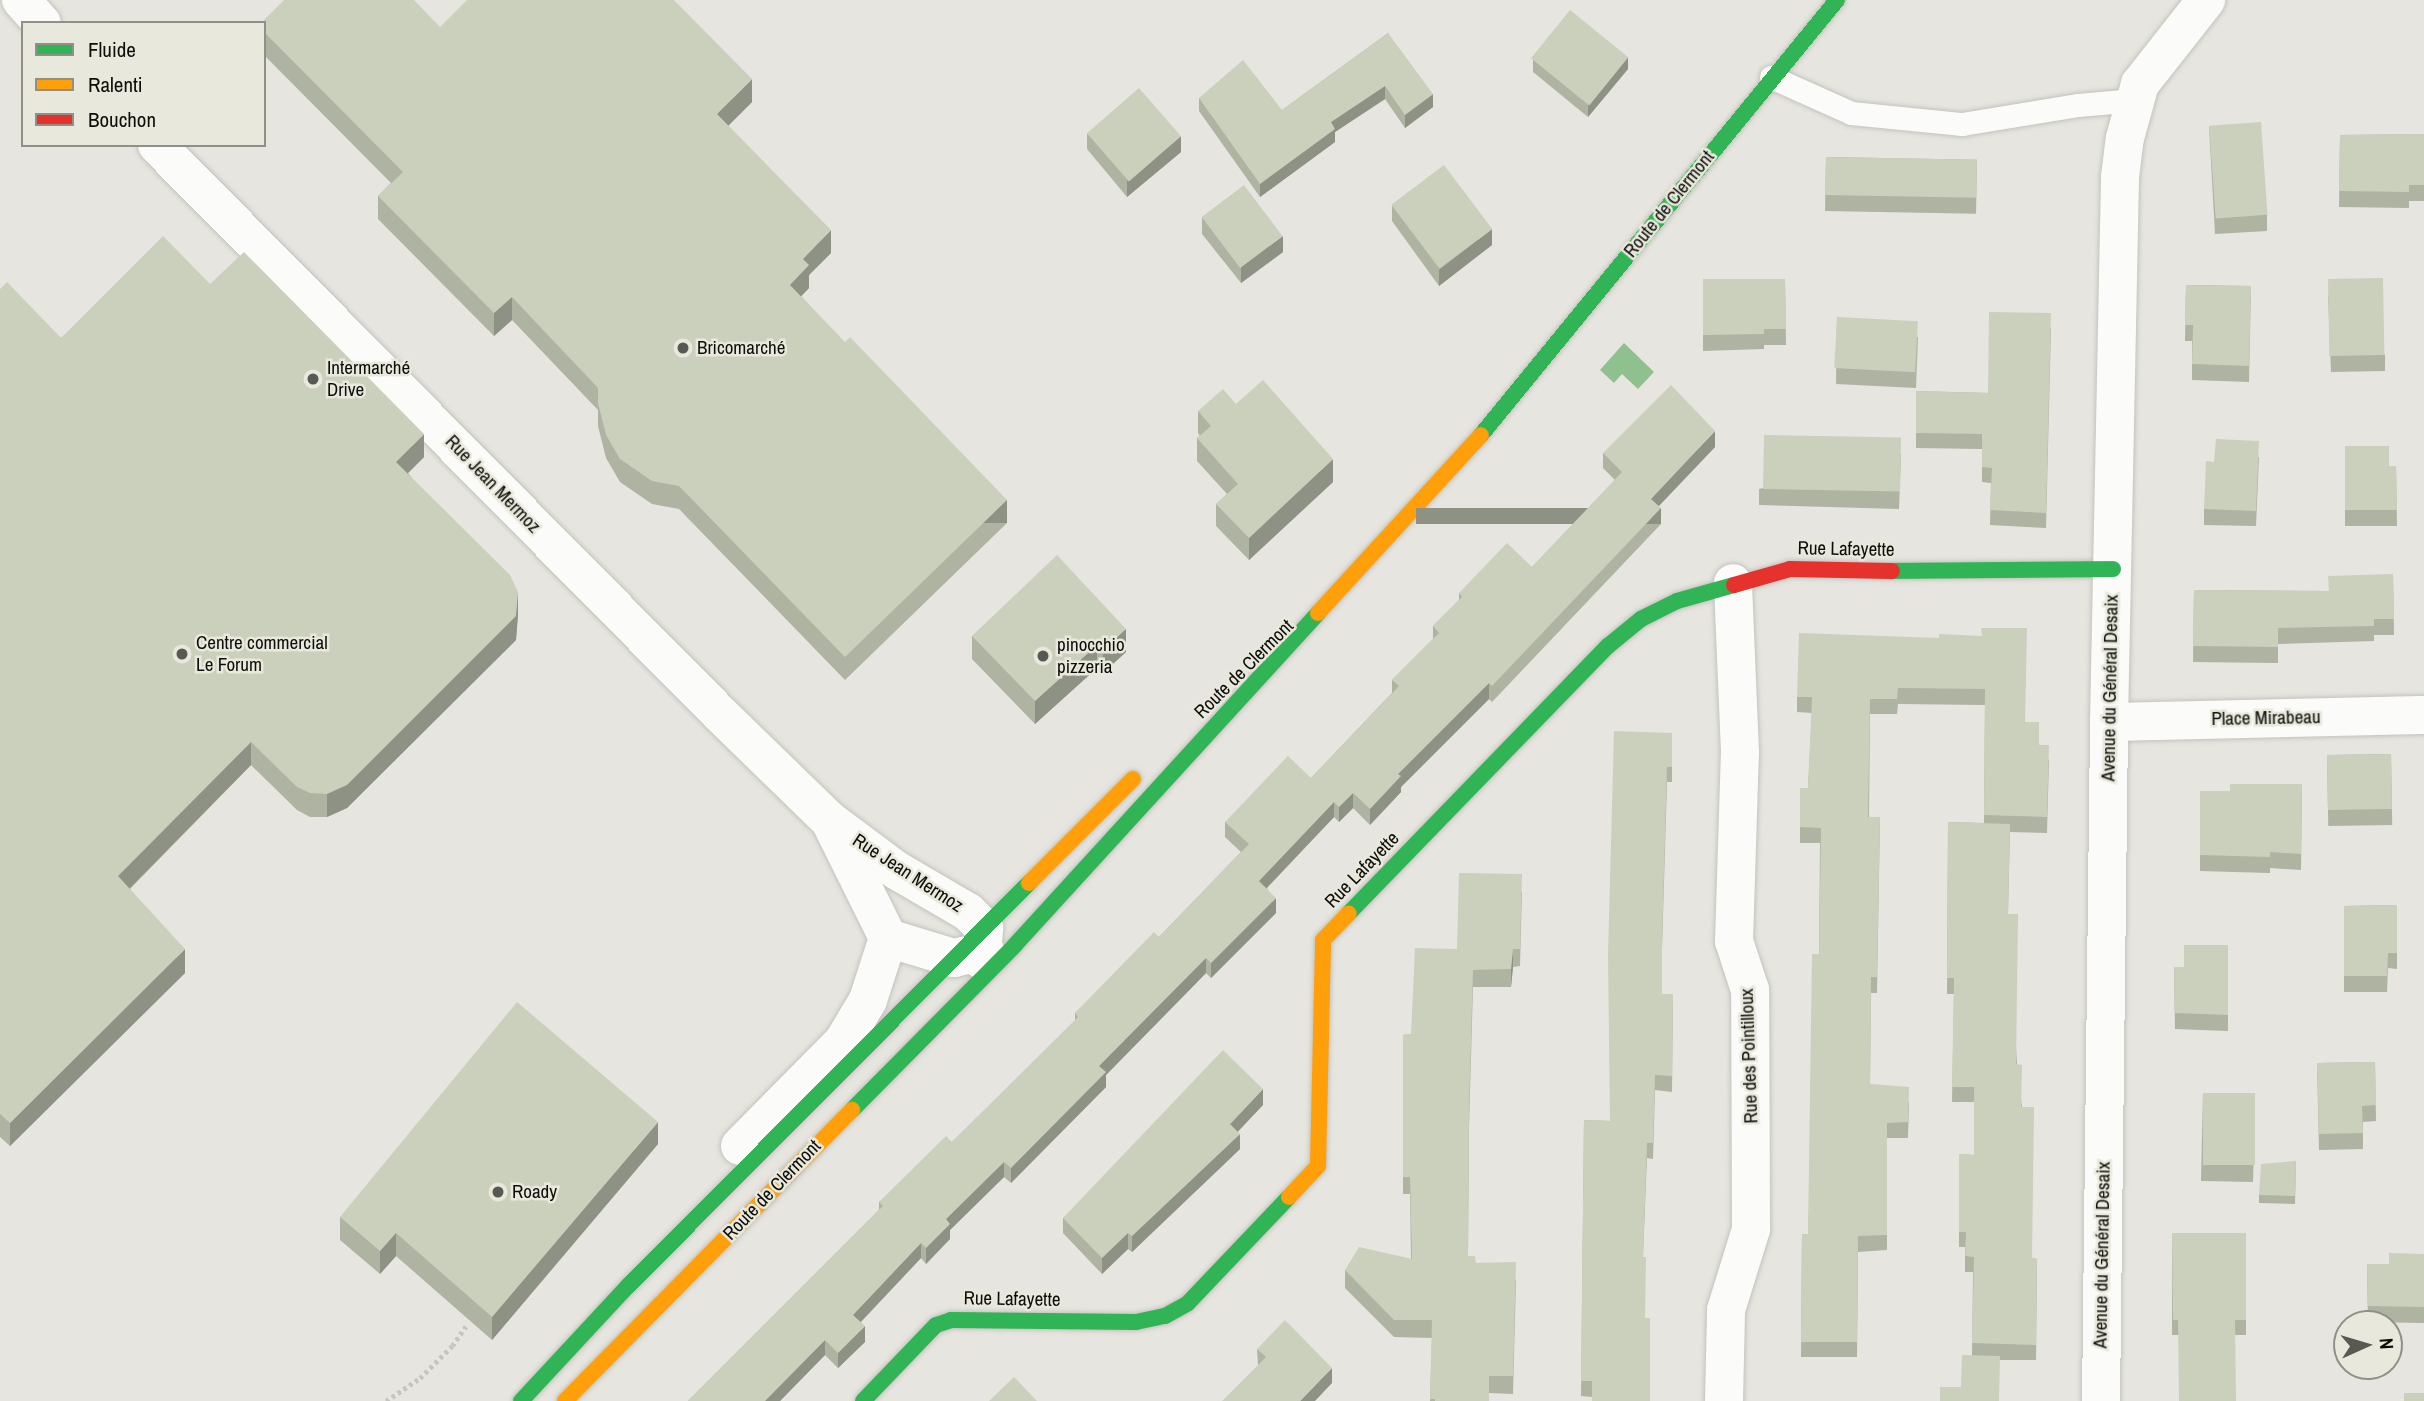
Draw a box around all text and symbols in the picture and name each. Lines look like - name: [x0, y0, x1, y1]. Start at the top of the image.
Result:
- legend: [21, 21, 266, 147]
- text: Fluide: [88, 35, 136, 64]
- text: Ralenti: [88, 70, 143, 99]
- text: Bouchon: [88, 105, 156, 134]
- street label: Route de Clermont: [1619, 146, 1719, 262]
- place label: Bricomarché: [697, 337, 785, 359]
- marker: Bricomarché: [675, 340, 691, 356]
- place label: Intermarché Drive: [327, 357, 410, 401]
- marker: Intermarché Drive: [305, 371, 321, 387]
- street label: Rue Jean Mermoz: [441, 430, 545, 538]
- street label: Rue Lafayette: [1797, 537, 1895, 561]
- street label: Avenue du Général Desaix: [2097, 594, 2123, 782]
- street label: Route de Clermont: [1190, 615, 1298, 723]
- place label: Centre commercial Le Forum: [196, 632, 328, 676]
- place label: pinocchio pizzeria: [1057, 634, 1125, 678]
- marker: Centre commercial Le Forum: [174, 646, 190, 662]
- marker: pinocchio pizzeria: [1035, 648, 1051, 664]
- street label: Place Mirabeau: [2211, 706, 2321, 730]
- street label: Rue Lafayette: [1320, 827, 1404, 913]
- street label: Rue Jean Mermoz: [848, 829, 968, 917]
- street label: Rue des Pointilloux: [1735, 988, 1763, 1124]
- street label: Route de Clermont: [718, 1135, 826, 1245]
- street label: Avenue du Général Desaix: [2089, 1161, 2115, 1349]
- place label: Roady: [512, 1181, 557, 1203]
- marker: Roady: [490, 1184, 506, 1200]
- street label: Rue Lafayette: [963, 1287, 1061, 1311]
- north arrow: [2333, 1310, 2403, 1380]
- text: N: [2374, 1337, 2400, 1350]

